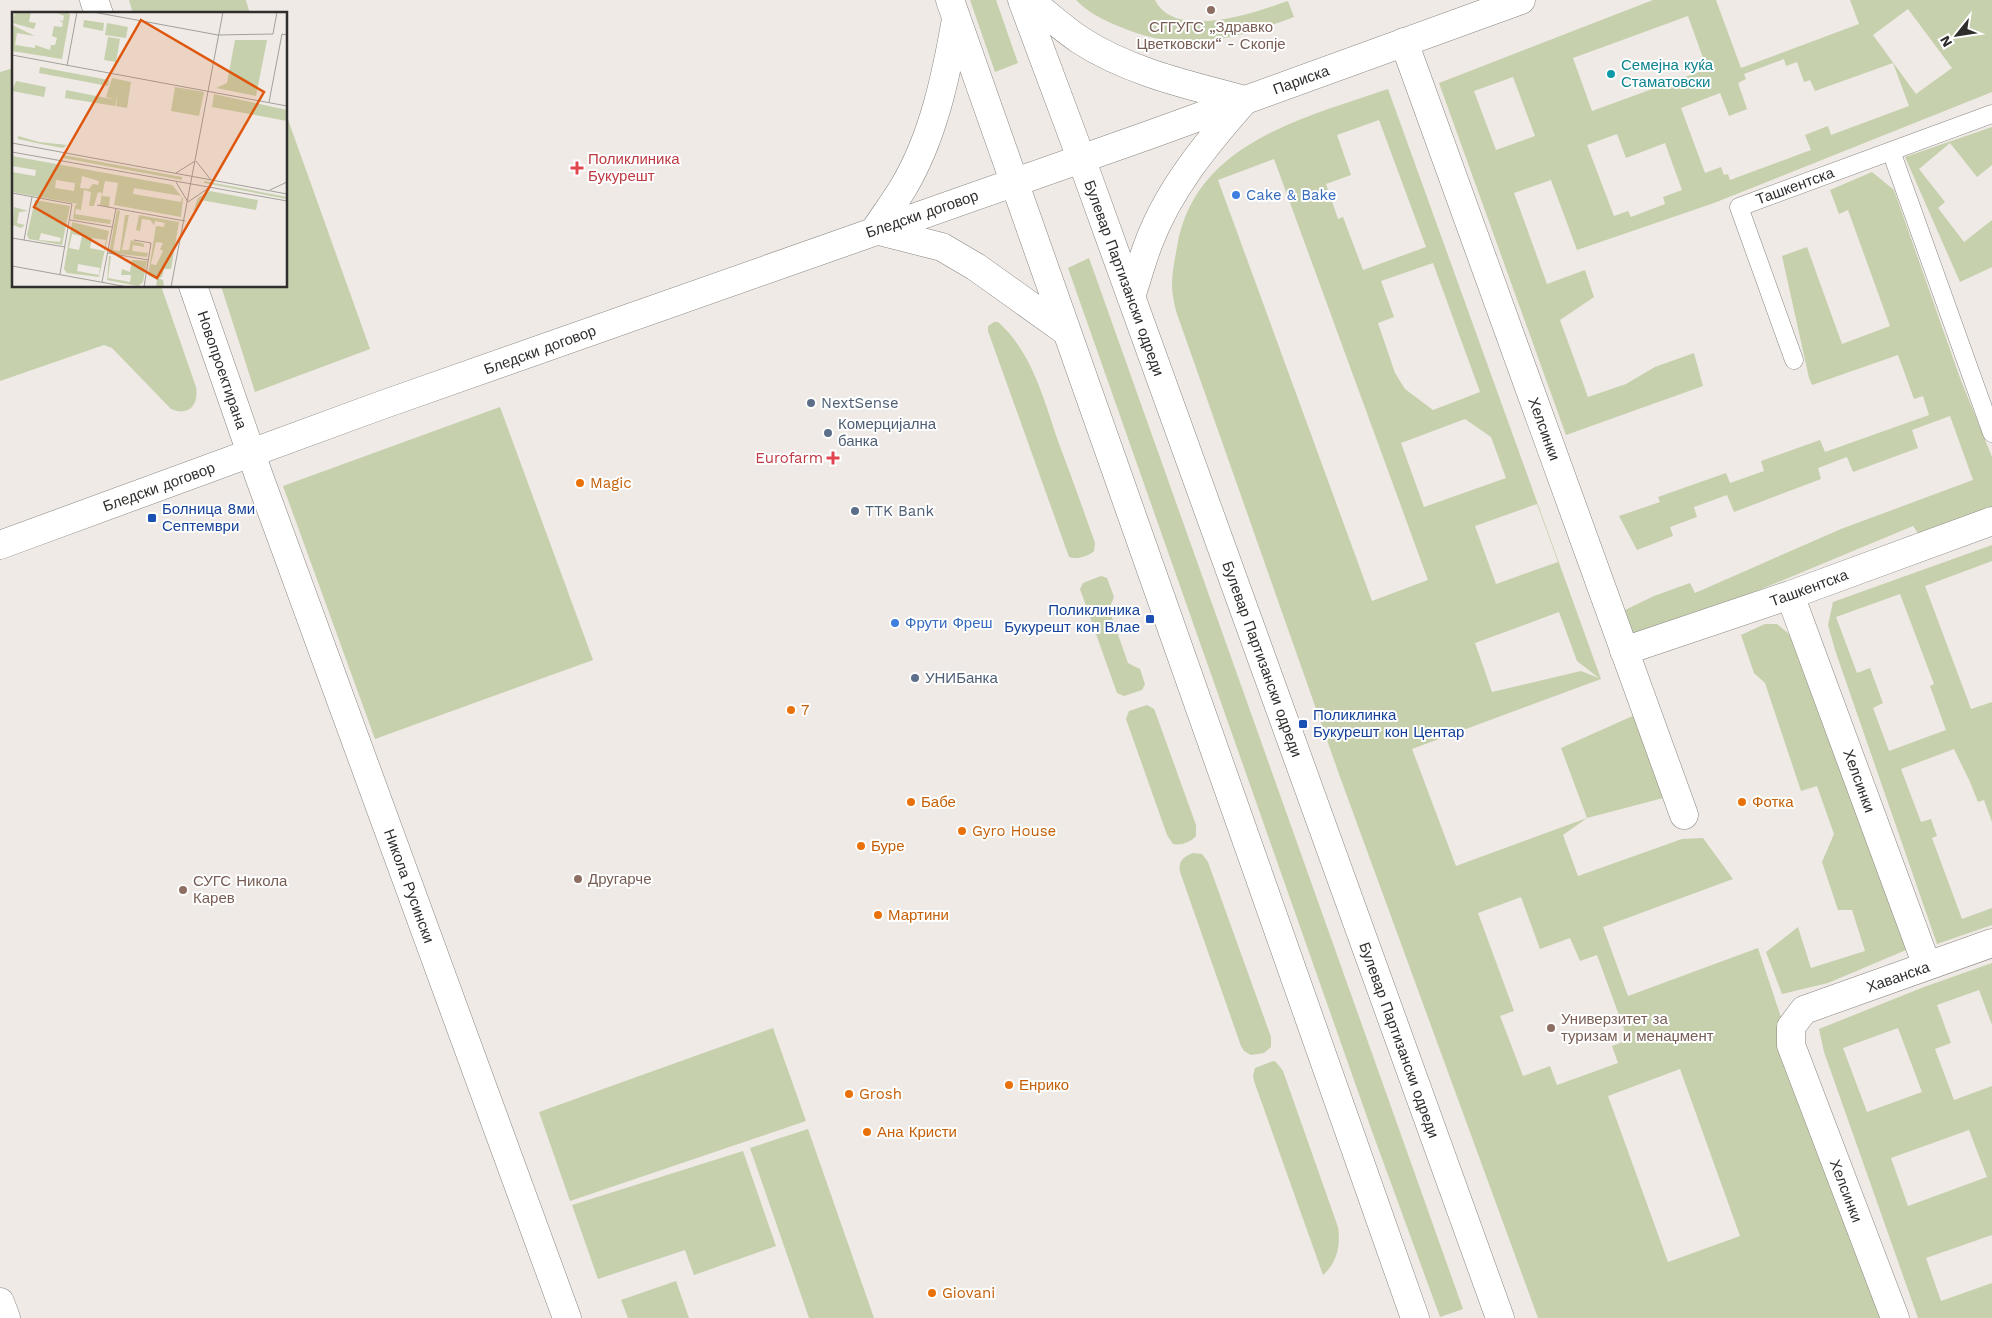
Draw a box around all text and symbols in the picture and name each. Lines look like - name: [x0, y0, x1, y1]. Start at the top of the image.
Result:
- marker: СГГУГС „Здравко Цветковски“ - Скопје: [1205, 4, 1217, 16]
- north arrow: [1932, 10, 1982, 60]
- inset map: [12, 12, 288, 288]
- place label: СГГУГС „Здравко Цветковски“ - Скопје: [1136, 18, 1286, 53]
- text: N: [1936, 33, 1955, 50]
- place label: Семејна куќа Стаматовски: [1621, 56, 1714, 91]
- street label: Париска: [1270, 61, 1332, 98]
- marker: Семејна куќа Стаматовски: [1605, 68, 1617, 80]
- place label: Поликлиника Букурешт: [588, 150, 680, 185]
- marker: Поликлиника Букурешт: [570, 161, 584, 175]
- street label: Ташкентска: [1754, 163, 1837, 208]
- street label: Булевар Партизански одреди: [1080, 178, 1168, 378]
- street label: Бледски договор: [863, 186, 981, 242]
- place label: Cake & Bake: [1246, 186, 1336, 204]
- marker: Cake & Bake: [1230, 189, 1242, 201]
- street label: Новопроектирана: [193, 309, 251, 432]
- street label: Бледски договор: [482, 321, 598, 379]
- place label: NextSense: [821, 394, 899, 412]
- street label: Хелсинки: [1524, 395, 1564, 463]
- marker: NextSense: [805, 397, 817, 409]
- place label: Комерцијална банка: [838, 415, 937, 450]
- marker: Комерцијална банка: [822, 427, 834, 439]
- place label: Eurofarm: [755, 449, 823, 467]
- marker: Eurofarm: [827, 452, 839, 464]
- street label: Бледски договор: [101, 458, 217, 516]
- place label: Magic: [590, 474, 632, 492]
- marker: Magic: [574, 477, 586, 489]
- place label: Болница 8ми Септември: [162, 500, 255, 535]
- place label: TTK Bank: [865, 502, 934, 520]
- marker: TTK Bank: [849, 505, 861, 517]
- marker: Болница 8ми Септември: [146, 512, 158, 524]
- street label: Булевар Партизански одреди: [1218, 559, 1306, 759]
- street label: Ташкентска: [1768, 565, 1851, 610]
- place label: Поликлиника Букурешт кон Влае: [1004, 601, 1141, 636]
- marker: Поликлиника Букурешт кон Влае: [1144, 613, 1156, 625]
- place label: Фрути Фреш: [905, 614, 993, 632]
- marker: Фрути Фреш: [889, 617, 901, 629]
- place label: УНИБанка: [925, 669, 999, 687]
- marker: УНИБанка: [909, 672, 921, 684]
- place label: 7: [801, 701, 809, 719]
- marker: 7: [785, 704, 797, 716]
- place label: Поликлинка Букурешт кон Центар: [1313, 706, 1464, 741]
- marker: Поликлинка Букурешт кон Центар: [1297, 718, 1309, 730]
- street label: Хелсинки: [1839, 747, 1879, 815]
- place label: Бабе: [921, 793, 956, 811]
- place label: Фотка: [1752, 793, 1794, 811]
- marker: Бабе: [905, 796, 917, 808]
- marker: Фотка: [1736, 796, 1748, 808]
- place label: Gyro House: [972, 822, 1056, 840]
- marker: Gyro House: [956, 825, 968, 837]
- street label: Никола Русински: [380, 826, 438, 946]
- place label: Буре: [871, 837, 905, 855]
- marker: Буре: [855, 840, 867, 852]
- place label: Другарче: [588, 870, 652, 888]
- place label: СУГС Никола Карев: [193, 872, 288, 907]
- marker: Другарче: [572, 873, 584, 885]
- marker: СУГС Никола Карев: [177, 884, 189, 896]
- place label: Мартини: [888, 906, 949, 924]
- marker: Мартини: [872, 909, 884, 921]
- street label: Булевар Партизански одреди: [1355, 940, 1443, 1140]
- street label: Хаванска: [1864, 958, 1933, 996]
- place label: Универзитет за туризам и менаџмент: [1561, 1010, 1714, 1045]
- marker: Универзитет за туризам и менаџмент: [1545, 1022, 1557, 1034]
- place label: Енрико: [1019, 1076, 1069, 1094]
- marker: Енрико: [1003, 1079, 1015, 1091]
- place label: Grosh: [859, 1085, 902, 1103]
- marker: Grosh: [843, 1088, 855, 1100]
- place label: Ана Кристи: [877, 1123, 957, 1141]
- marker: Ана Кристи: [861, 1126, 873, 1138]
- street label: Хелсинки: [1826, 1157, 1866, 1225]
- place label: Giovani: [942, 1284, 995, 1302]
- marker: Giovani: [926, 1287, 938, 1299]

